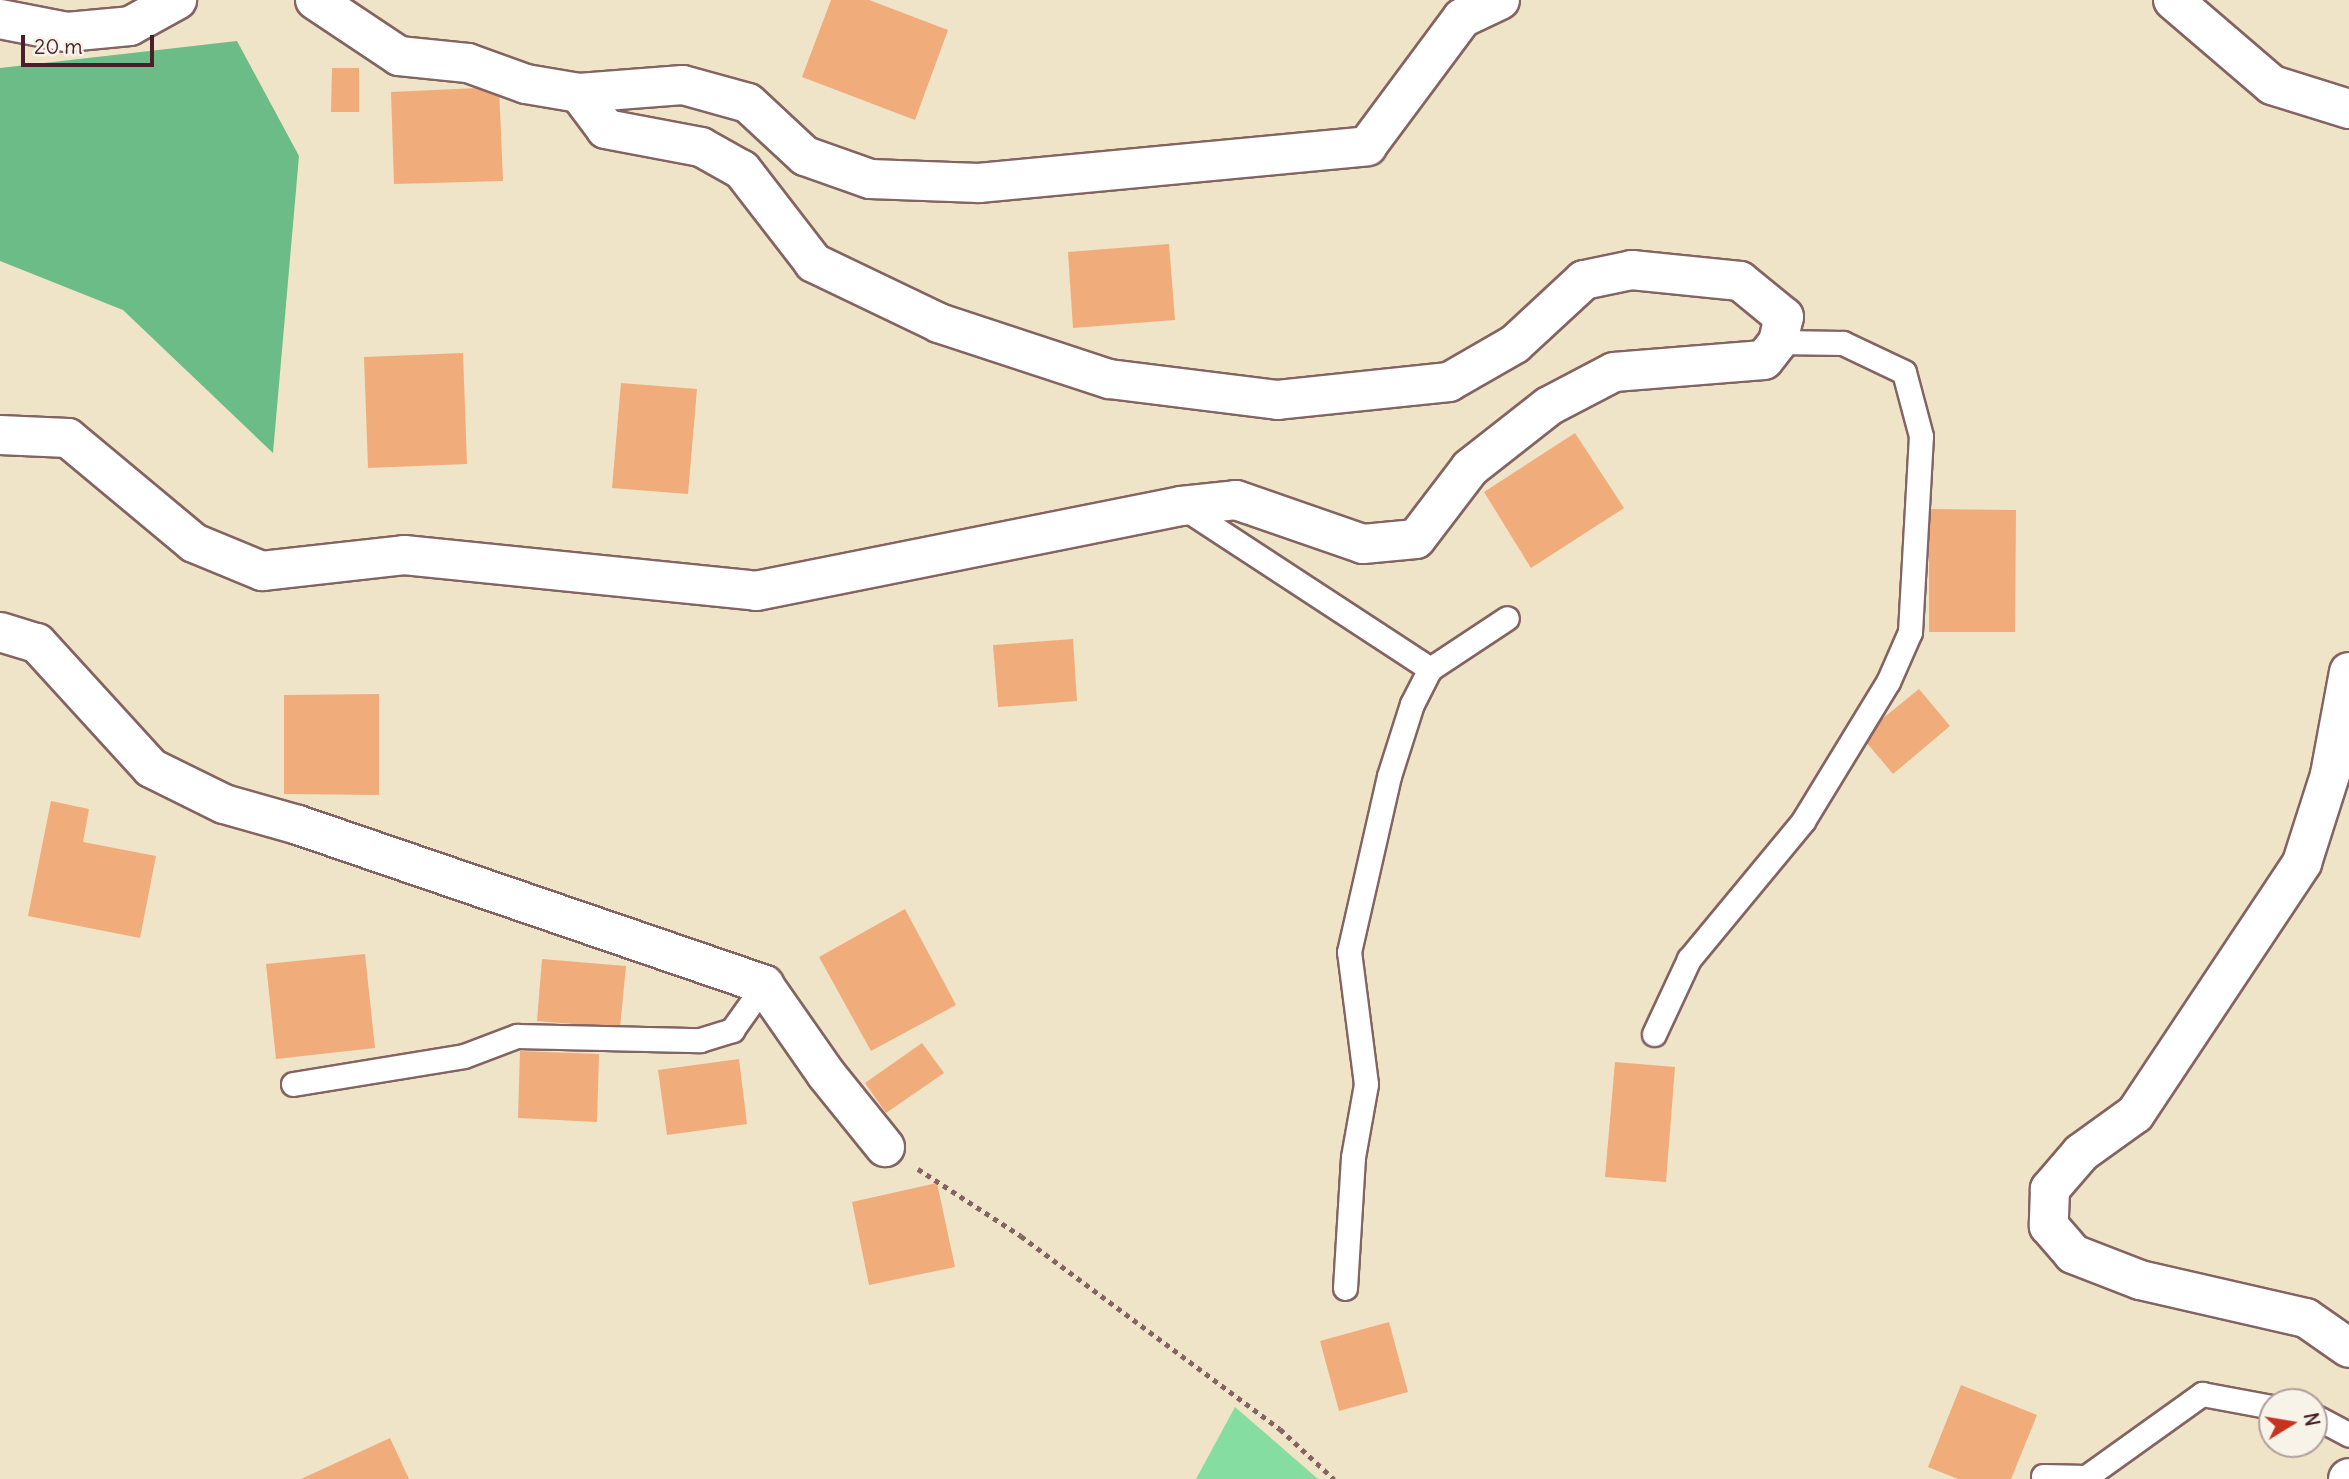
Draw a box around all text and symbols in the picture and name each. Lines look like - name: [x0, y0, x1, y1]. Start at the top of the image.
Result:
- scale bar: [24, 21, 158, 65]
- text: 20 m: [34, 33, 83, 60]
- north arrow: [2258, 1388, 2328, 1458]
- text: N: [2299, 1411, 2325, 1428]

